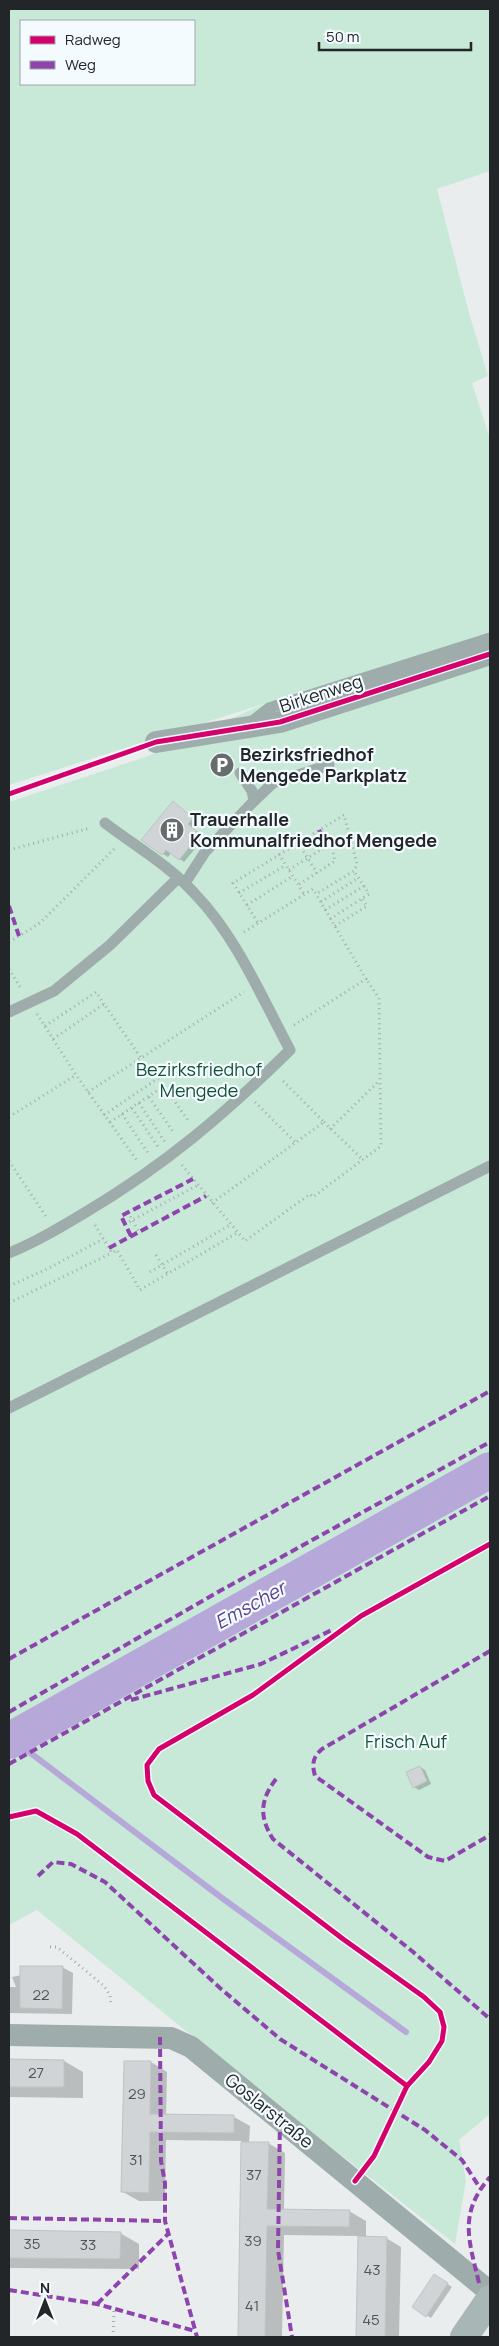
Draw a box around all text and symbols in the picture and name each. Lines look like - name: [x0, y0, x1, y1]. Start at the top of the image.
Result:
- legend: [20, 20, 195, 85]
- scale bar: [319, 20, 472, 52]
- text: 50 m: [326, 26, 360, 47]
- text: Radweg: [65, 29, 121, 50]
- text: Weg: [65, 54, 96, 75]
- street label: Birkenweg: [276, 668, 365, 718]
- place label: Bezirksfriedhof Mengede Parkplatz: [240, 742, 407, 787]
- parking icon: Bezirksfriedhof Mengede Parkplatz: [209, 752, 235, 778]
- place label: Trauerhalle Kommunalfriedhof Mengede: [190, 807, 437, 852]
- building icon: Trauerhalle Kommunalfriedhof Mengede: [159, 817, 185, 843]
- park label: Bezirksfriedhof Mengede: [136, 1057, 263, 1102]
- water label: Emscher: [210, 1574, 292, 1635]
- park label: Frisch Auf: [365, 1729, 448, 1753]
- house number: 22: [32, 1984, 50, 2005]
- house number: 27: [28, 2062, 44, 2083]
- street label: Goslarstraße: [220, 2067, 319, 2153]
- house number: 29: [128, 2083, 146, 2104]
- house number: 31: [129, 2149, 143, 2170]
- house number: 37: [246, 2164, 262, 2185]
- house number: 39: [244, 2230, 262, 2251]
- house number: 35: [24, 2233, 40, 2254]
- house number: 33: [80, 2234, 96, 2255]
- house number: 43: [363, 2259, 381, 2280]
- north arrow: [20, 2276, 70, 2326]
- text: N: [40, 2278, 50, 2297]
- house number: 41: [245, 2295, 259, 2316]
- house number: 45: [362, 2309, 380, 2330]

